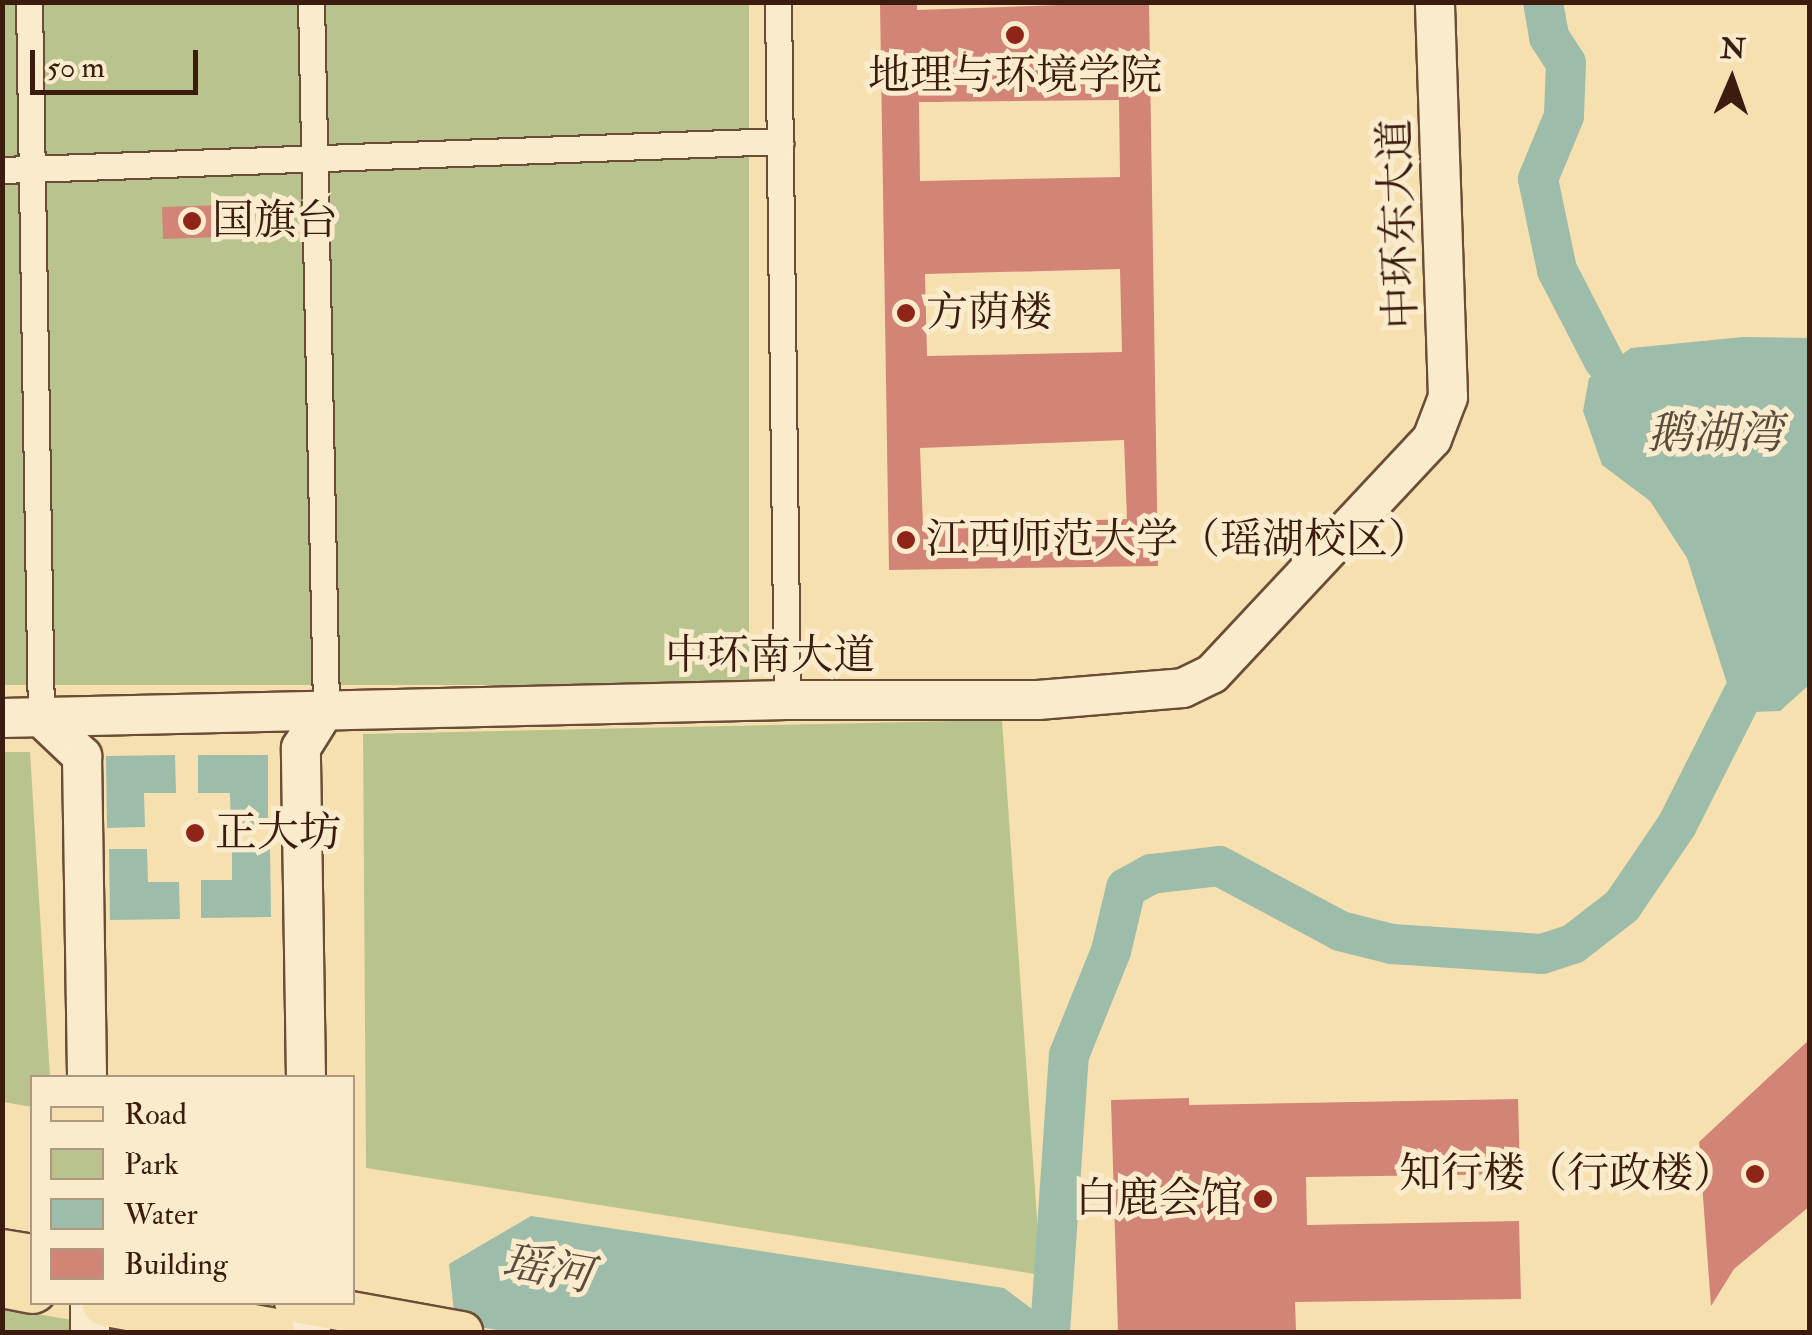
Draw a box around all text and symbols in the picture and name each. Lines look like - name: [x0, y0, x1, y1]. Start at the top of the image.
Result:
- marker: 地理与环境学院: [1004, 24, 1026, 46]
- scale bar: [35, 30, 202, 92]
- north arrow: [1682, 30, 1782, 130]
- text: N: [1720, 32, 1746, 67]
- text: 50 m: [47, 49, 105, 86]
- place label: 地理与环境学院: [868, 51, 1162, 101]
- street label: 中环东大道: [1370, 118, 1428, 330]
- place label: 国旗台: [212, 196, 338, 246]
- marker: 国旗台: [181, 210, 203, 232]
- place label: 方荫楼: [926, 288, 1052, 338]
- marker: 方荫楼: [895, 302, 917, 324]
- water label: 鹅湖湾: [1648, 408, 1782, 462]
- place label: 江西师范大学（瑶湖校区）: [926, 515, 1430, 565]
- marker: 江西师范大学（瑶湖校区）: [895, 529, 917, 551]
- street label: 中环南大道: [665, 631, 875, 681]
- place label: 正大坊: [215, 808, 341, 858]
- marker: 正大坊: [184, 822, 206, 844]
- legend: [30, 1075, 355, 1305]
- text: Road: [124, 1096, 187, 1133]
- text: Park: [124, 1146, 179, 1183]
- place label: 知行楼（行政楼）: [1399, 1149, 1735, 1199]
- marker: 知行楼（行政楼）: [1744, 1163, 1766, 1185]
- place label: 白鹿会馆: [1075, 1174, 1243, 1224]
- marker: 白鹿会馆: [1252, 1188, 1274, 1210]
- text: Water: [124, 1196, 198, 1233]
- water label: 瑶河: [498, 1236, 596, 1304]
- text: Building: [124, 1246, 228, 1283]

